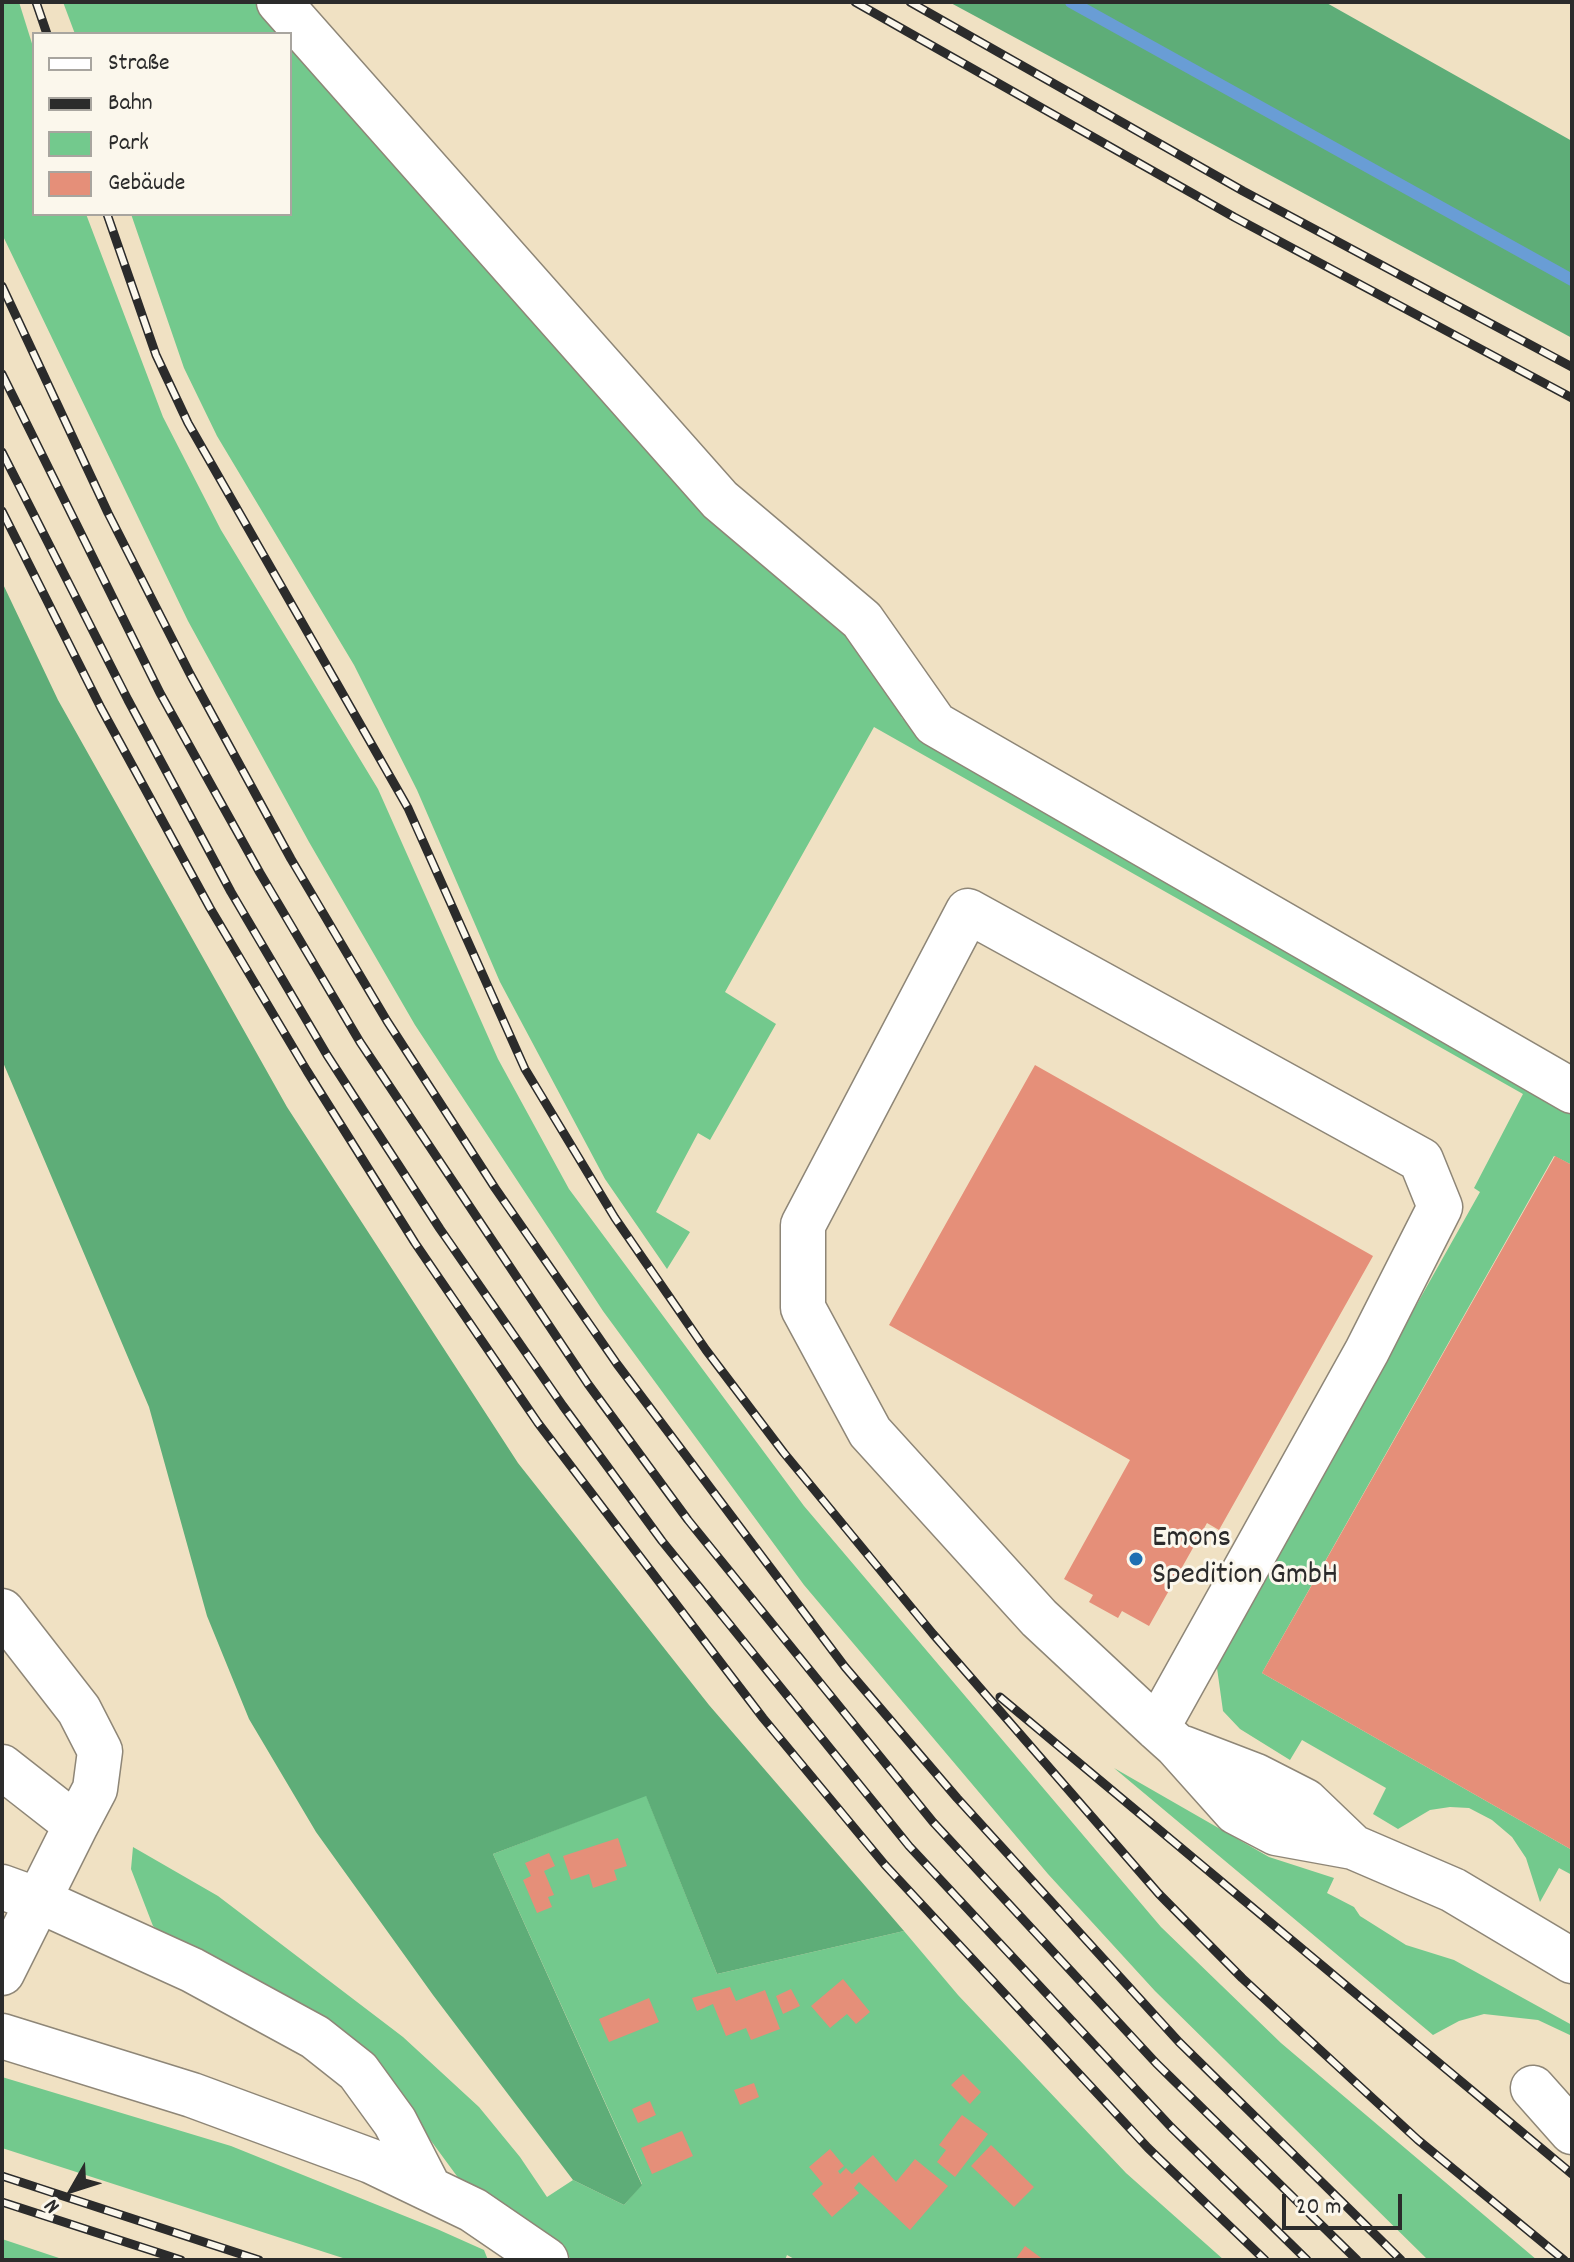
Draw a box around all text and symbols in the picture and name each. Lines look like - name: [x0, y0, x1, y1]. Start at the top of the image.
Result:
- legend: [32, 32, 292, 216]
- text: Straße: [108, 47, 170, 81]
- text: Bahn: [108, 87, 153, 121]
- text: Park: [108, 127, 149, 161]
- text: Gebäude: [108, 167, 185, 201]
- place label: Emons Spedition GmbH: [1152, 1522, 1338, 1597]
- marker: Emons Spedition GmbH: [1127, 1550, 1145, 1568]
- north arrow: [32, 2150, 112, 2230]
- scale bar: [1286, 2178, 1406, 2228]
- text: N: [37, 2191, 68, 2219]
- text: 20 m: [1296, 2191, 1342, 2225]

